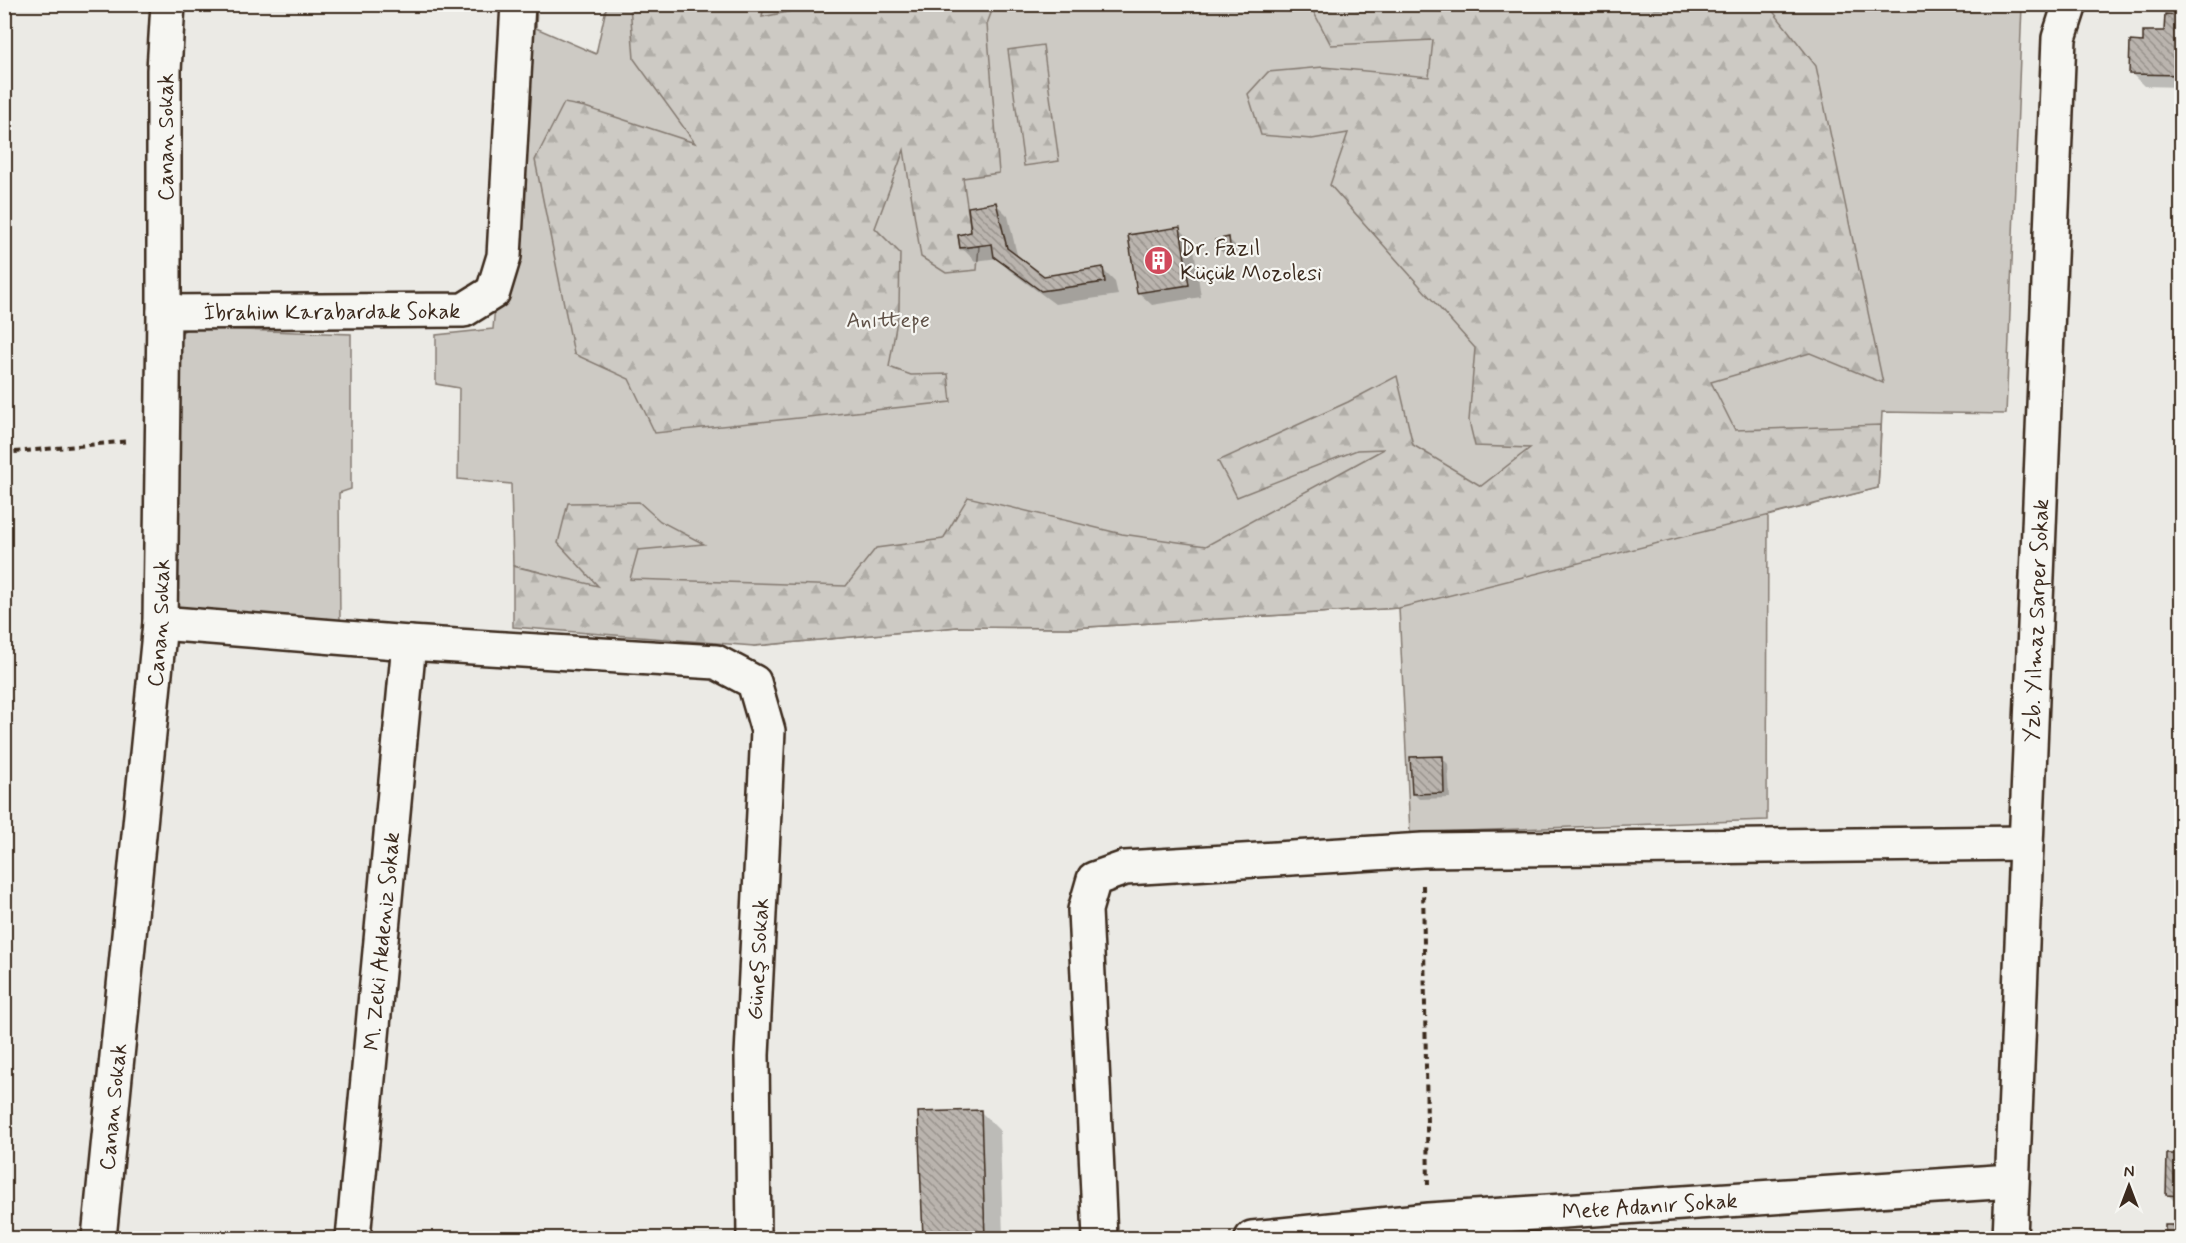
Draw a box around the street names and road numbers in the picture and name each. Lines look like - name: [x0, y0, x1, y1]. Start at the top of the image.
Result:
- street label: Canan Sokak: [153, 73, 181, 201]
- street label: İbrahim Karabardak Sokak: [204, 298, 460, 328]
- street label: Yzb. Yılmaz Sarper Sokak: [2018, 498, 2056, 743]
- street label: Canan Sokak: [142, 559, 177, 688]
- street label: M. Zeki Akdeniz Sokak: [359, 831, 407, 1052]
- street label: Güneş Sokak: [742, 897, 776, 1021]
- street label: Canan Sokak: [94, 1042, 134, 1172]
- street label: Mete Adanır Sokak: [1561, 1187, 1738, 1227]

